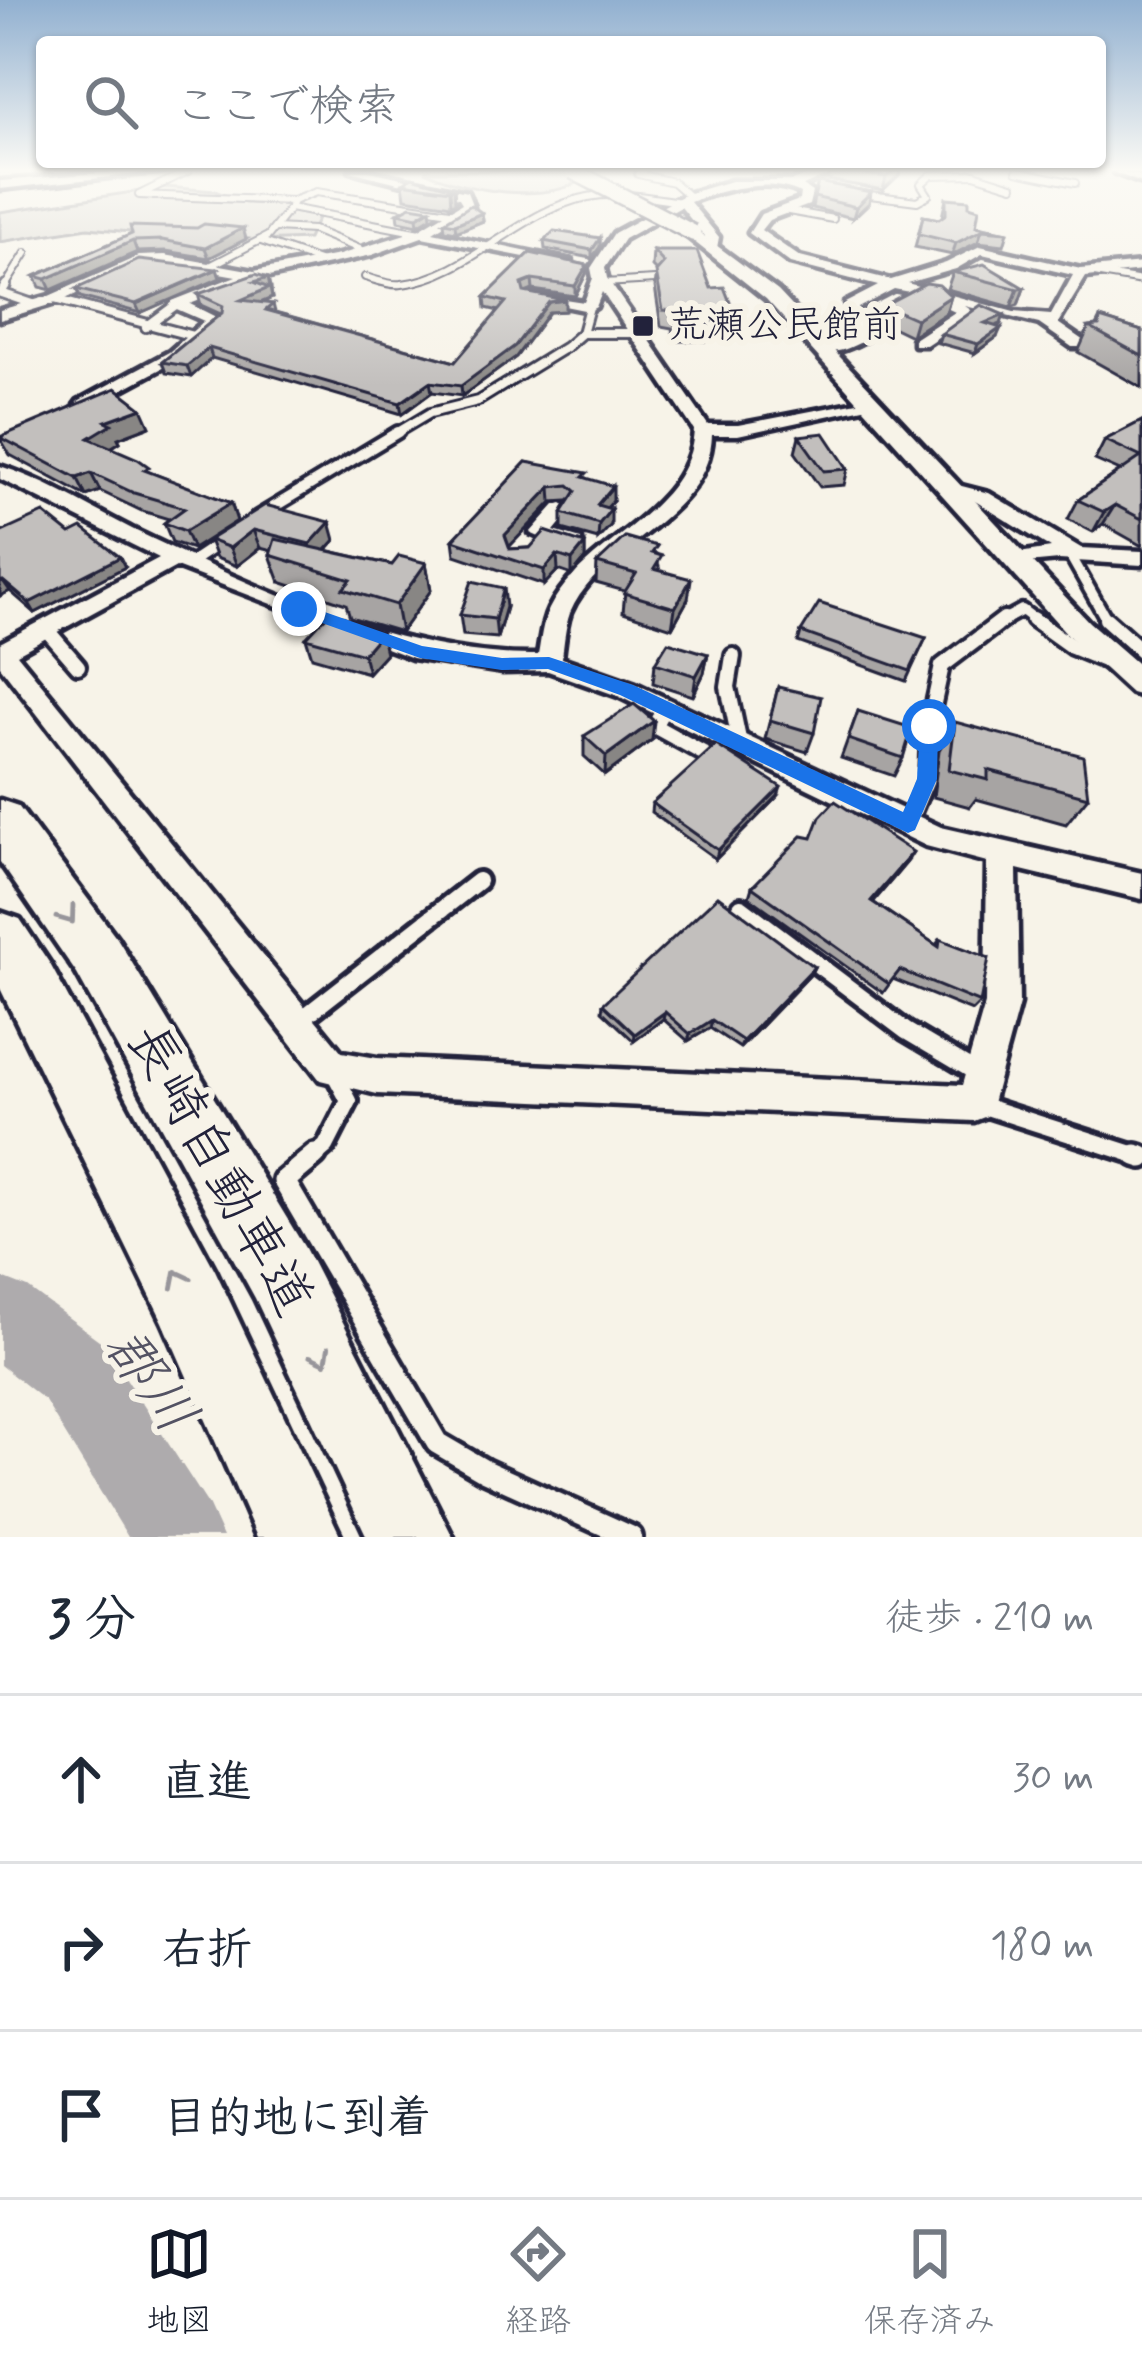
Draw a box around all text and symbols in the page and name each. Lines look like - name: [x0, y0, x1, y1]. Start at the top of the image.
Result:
- search box: [36, 36, 1106, 168]
- icon: search: [78, 69, 144, 135]
- text: ここで検索: [174, 78, 399, 137]
- place label: 荒瀬公民館前: [667, 301, 901, 352]
- marker: 荒瀬公民館前: [630, 313, 656, 339]
- route end: [272, 582, 326, 636]
- route start: [902, 699, 956, 753]
- one-way arrow: [54, 903, 76, 925]
- street label: 長崎自動車道: [108, 1012, 328, 1330]
- one-way arrow: [171, 1269, 194, 1291]
- water label: 郡川: [84, 1314, 212, 1450]
- one-way arrow: [307, 1345, 330, 1367]
- text: 3 分: [48, 1588, 136, 1654]
- text: 徒歩 · 210 m: [885, 1594, 1094, 1645]
- icon: ahead: [48, 1746, 114, 1812]
- text: 30 m: [1012, 1753, 1094, 1804]
- text: 直進: [162, 1754, 252, 1813]
- icon: right: [48, 1914, 114, 1980]
- text: 180 m: [990, 1921, 1094, 1972]
- text: 右折: [162, 1922, 252, 1981]
- icon: arrive: [48, 2082, 114, 2148]
- text: 目的地に到着: [162, 2090, 432, 2149]
- tab: 地図: [146, 2221, 212, 2344]
- tab: 経路: [505, 2221, 571, 2344]
- tab: 保存済み: [864, 2221, 996, 2344]

